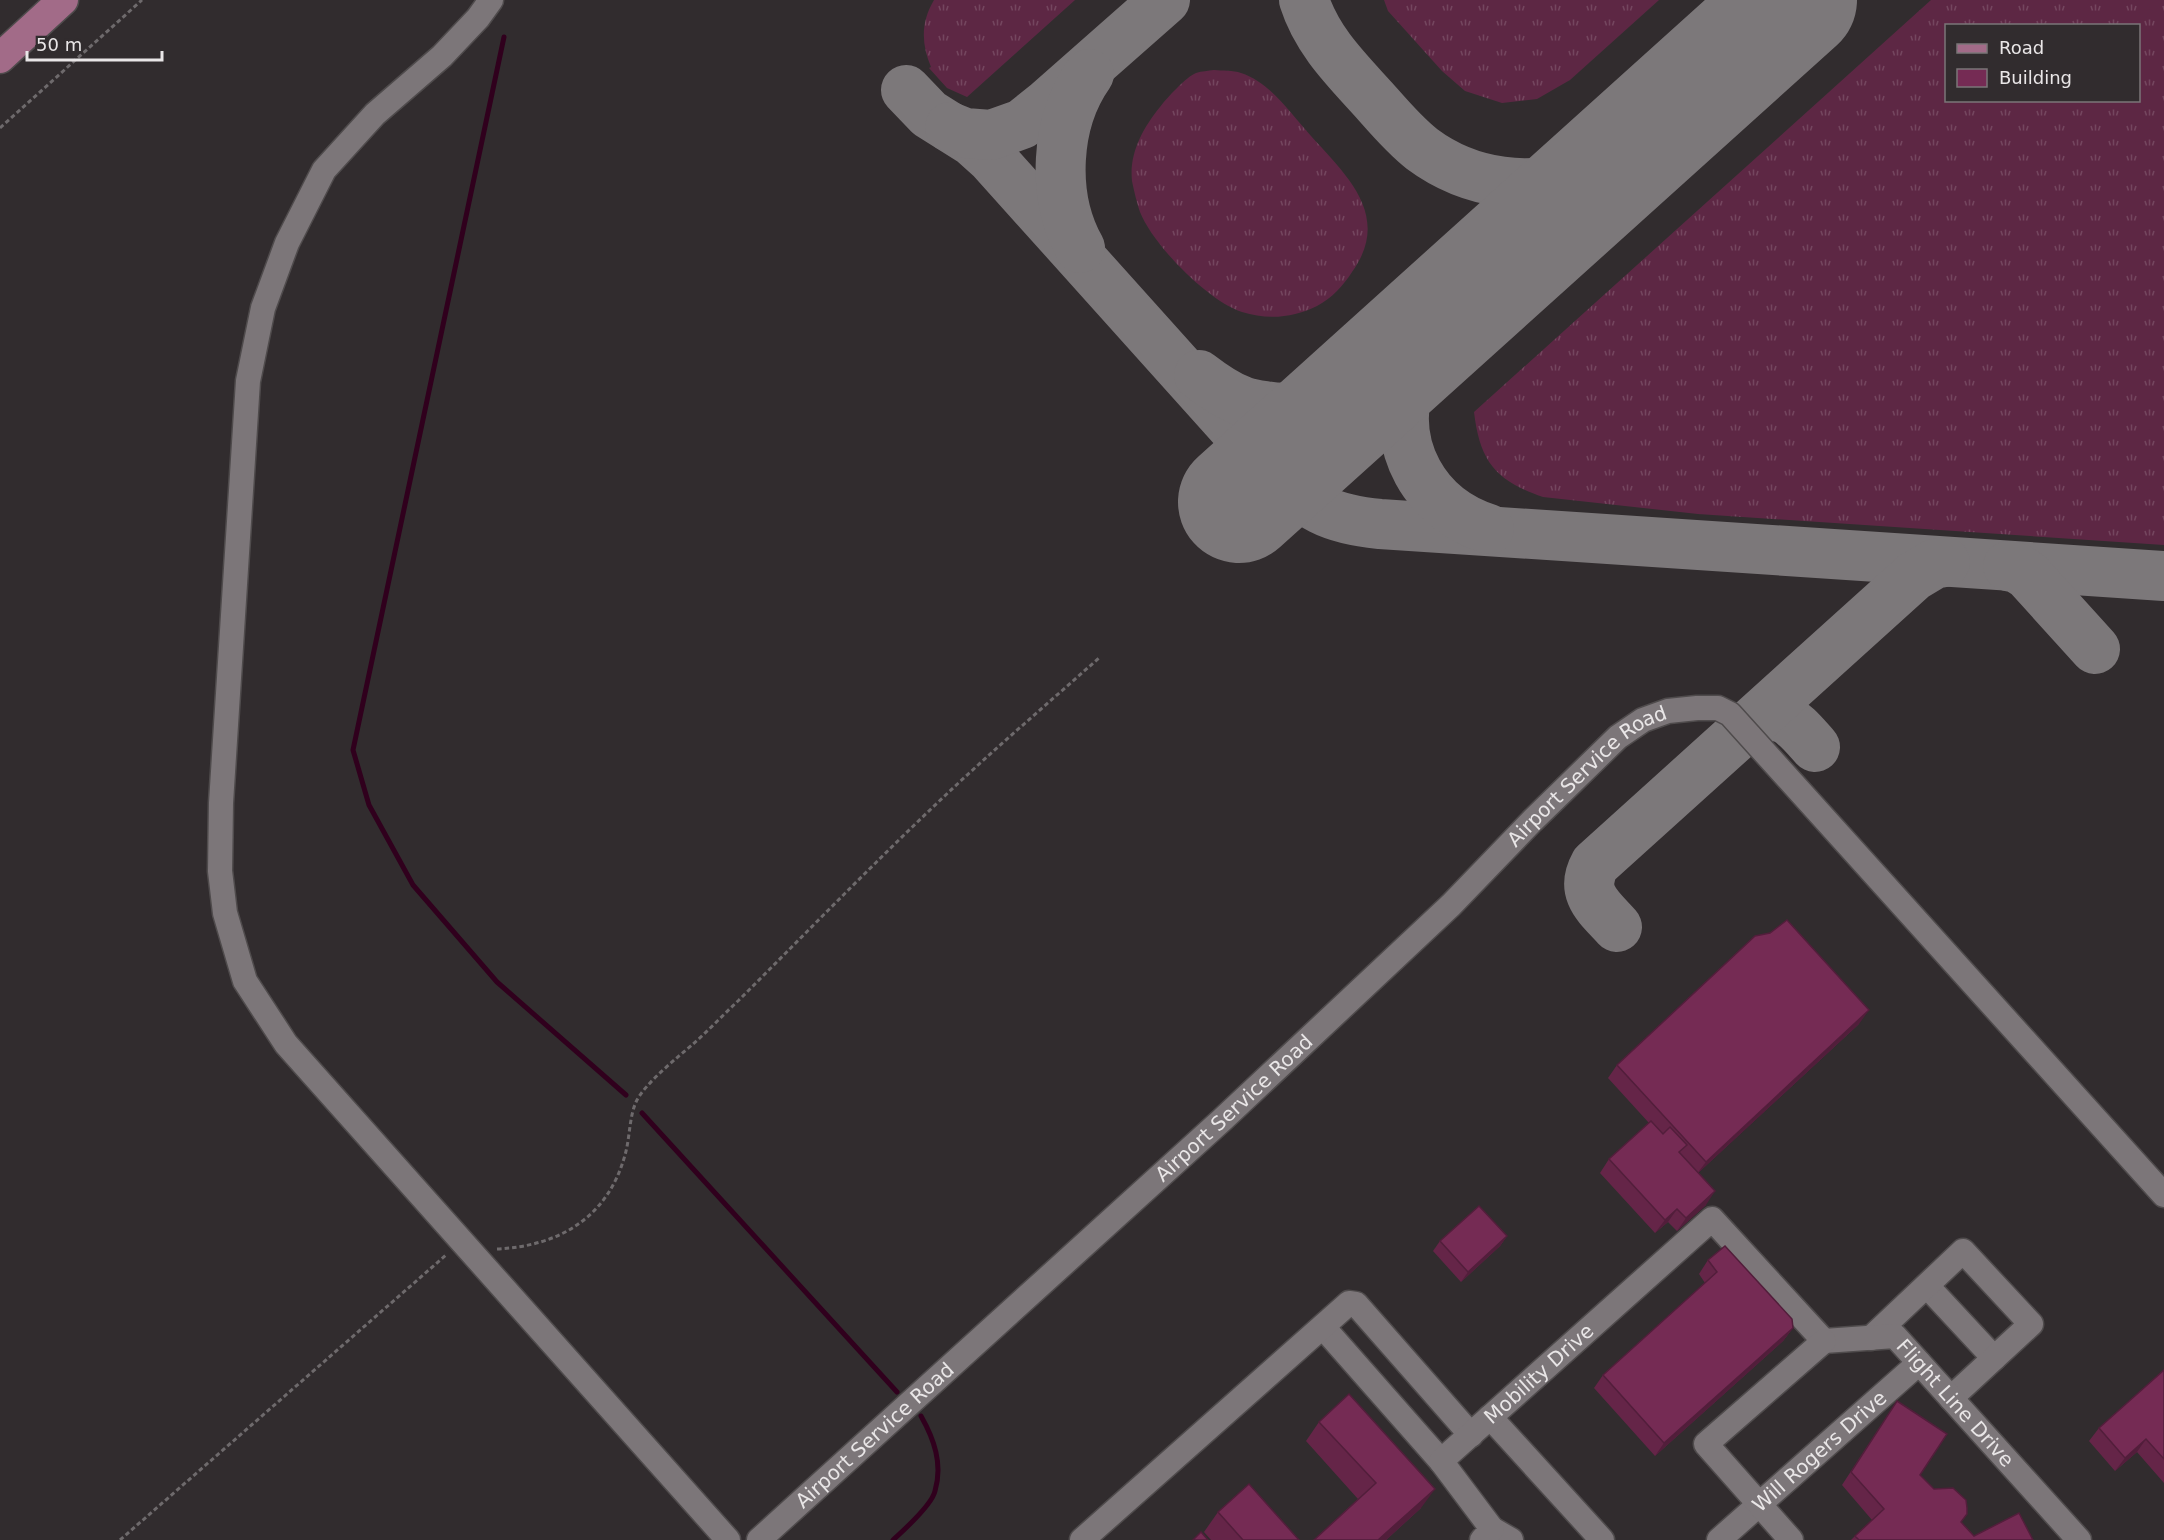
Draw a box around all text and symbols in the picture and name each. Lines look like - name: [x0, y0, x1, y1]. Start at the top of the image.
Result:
- scale bar: [27, 24, 162, 62]
- legend: [1945, 24, 2140, 102]
- text: 50 m: [36, 34, 82, 55]
- text: Road: [1999, 37, 2044, 58]
- text: Building: [1999, 67, 2072, 88]
- street label: Airport Service Road: [1502, 700, 1670, 851]
- street label: Airport Service Road: [1150, 1029, 1317, 1187]
- street label: Mobility Drive: [1479, 1319, 1598, 1429]
- street label: Flight Line Drive: [1892, 1334, 2019, 1472]
- street label: Airport Service Road: [790, 1357, 959, 1513]
- street label: Will Rogers Drive: [1747, 1386, 1891, 1517]

